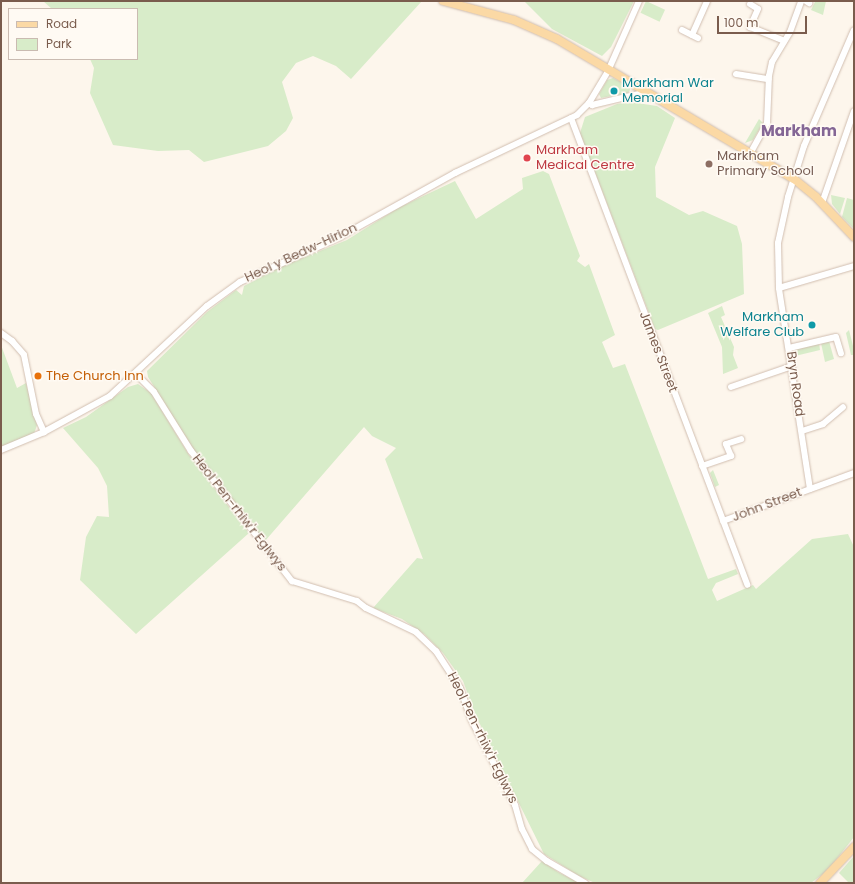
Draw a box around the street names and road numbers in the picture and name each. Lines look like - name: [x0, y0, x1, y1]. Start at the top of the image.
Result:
- street label: Heol y Bedw-Hirion: [242, 220, 360, 286]
- street label: James Street: [635, 309, 681, 395]
- street label: Bryn Road: [783, 350, 807, 418]
- street label: Heol Pen-rhiw'r Eglwys: [189, 451, 289, 575]
- street label: John Street: [730, 485, 804, 525]
- street label: Heol Pen-rhiw'r Eglwys: [443, 670, 521, 806]

